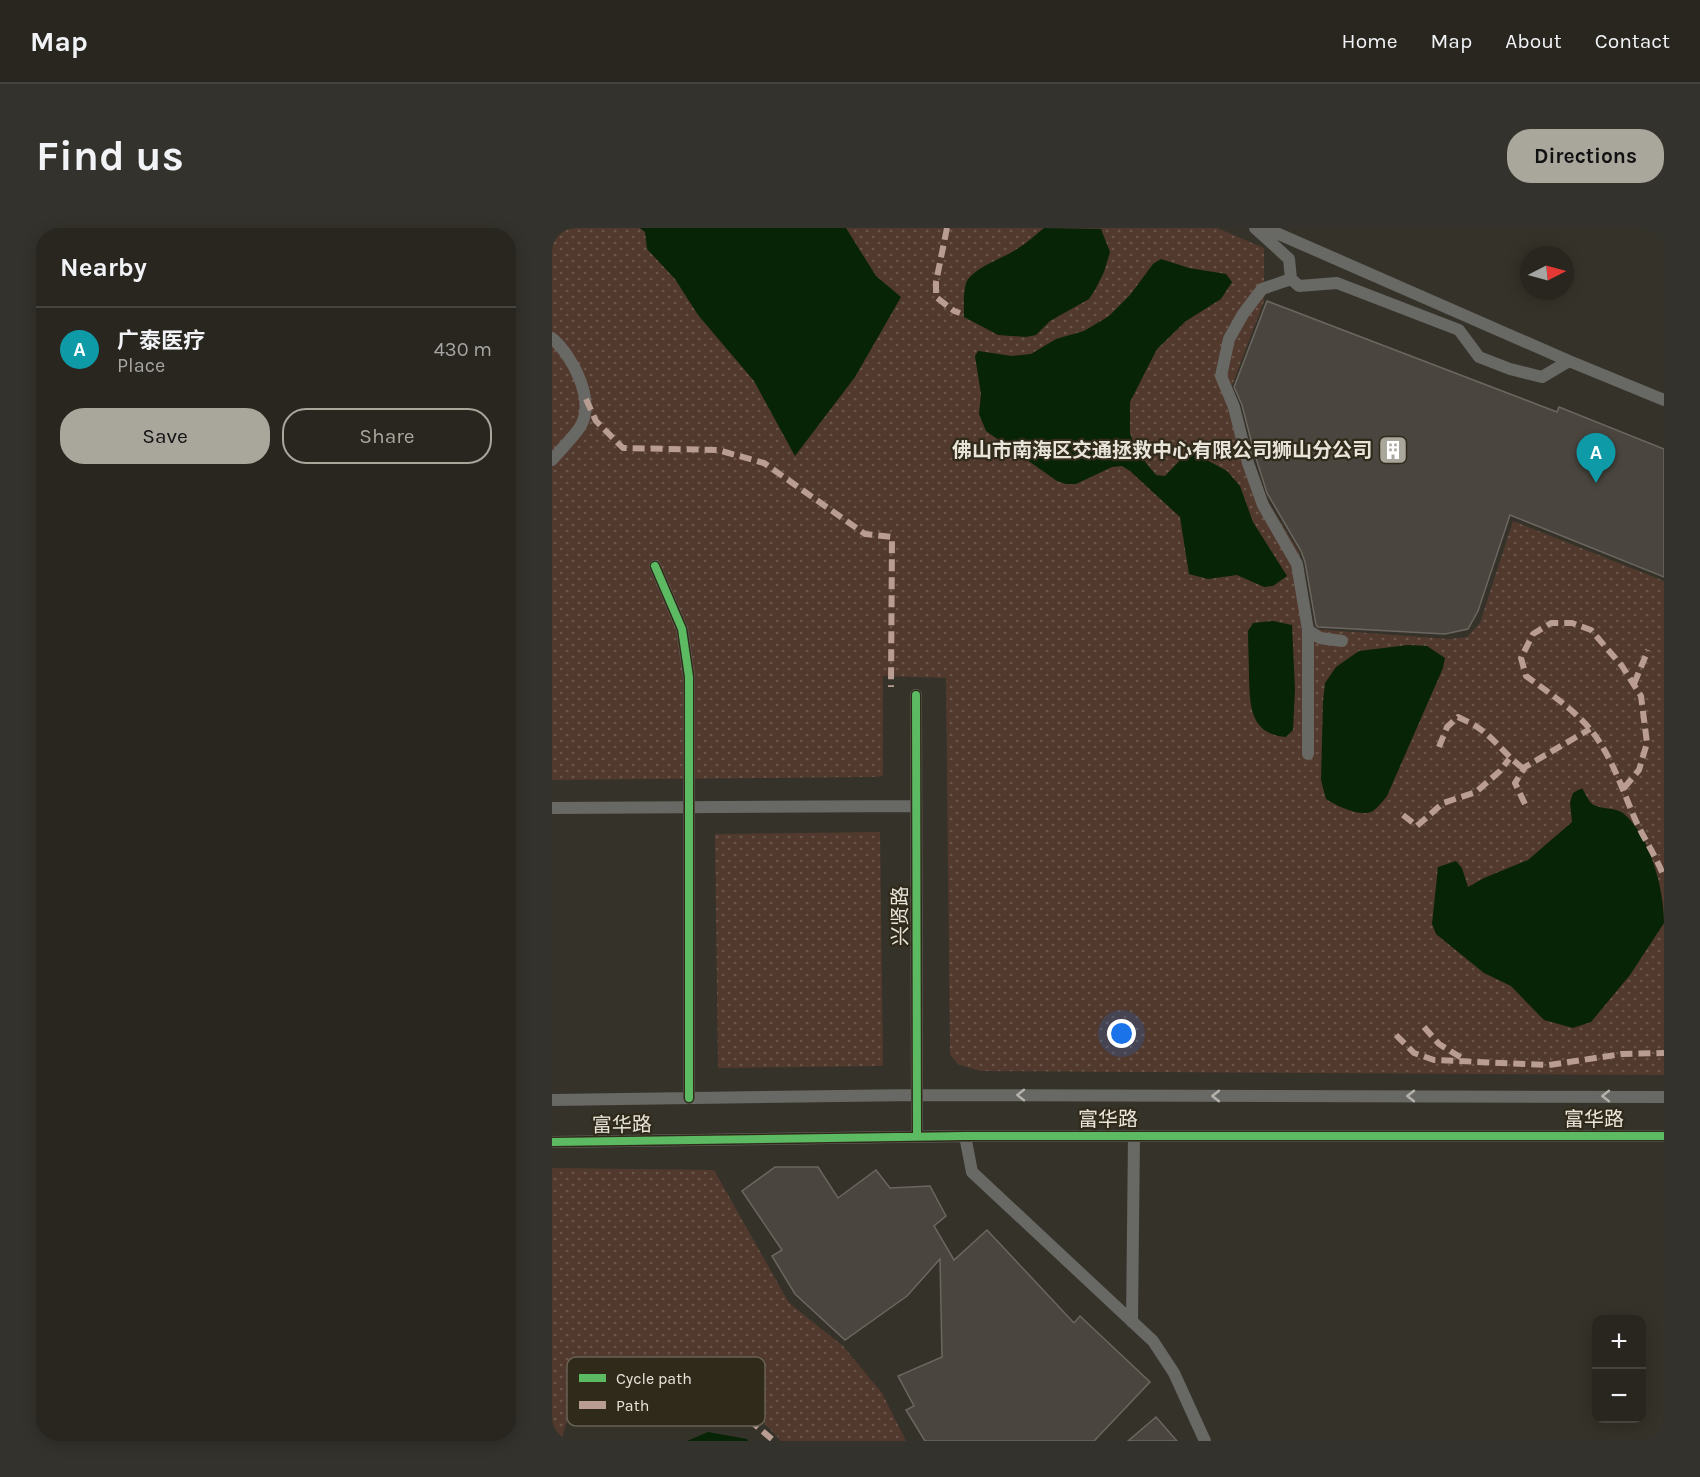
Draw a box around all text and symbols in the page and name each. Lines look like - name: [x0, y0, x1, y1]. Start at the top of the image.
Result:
- text: Map: [30, 25, 88, 58]
- text: Home: [1342, 29, 1398, 53]
- text: Map: [1431, 29, 1472, 53]
- text: About: [1505, 29, 1562, 53]
- text: Contact: [1595, 29, 1670, 53]
- button: Directions: [1507, 129, 1664, 183]
- text: Find us: [36, 131, 184, 181]
- north arrow: [1520, 246, 1574, 300]
- text: Nearby: [60, 252, 147, 283]
- text: 广泰医疗: [117, 328, 205, 354]
- text: A: [73, 338, 86, 361]
- text: 430 m: [434, 338, 492, 361]
- text: Place: [117, 354, 165, 377]
- button: Save: [60, 408, 270, 464]
- button: Share: [282, 408, 492, 464]
- building icon: 佛山市南海区交通拯救中心有限公司狮山分公司: [1377, 434, 1409, 466]
- pin: A: [1576, 434, 1616, 483]
- place label: 佛山市南海区交通拯救中心有限公司狮山分公司: [952, 439, 1372, 462]
- street label: 兴贤路: [889, 886, 912, 946]
- your location: [1107, 1019, 1136, 1048]
- one-way arrow: [1016, 1089, 1025, 1101]
- one-way arrow: [1211, 1090, 1220, 1102]
- one-way arrow: [1406, 1090, 1415, 1102]
- one-way arrow: [1601, 1090, 1610, 1102]
- street label: 富华路: [1078, 1108, 1138, 1131]
- street label: 富华路: [1564, 1108, 1624, 1131]
- street label: 富华路: [592, 1113, 652, 1137]
- map controls: [1592, 1315, 1646, 1423]
- button: +: [1592, 1315, 1646, 1369]
- legend: [567, 1357, 765, 1426]
- text: Cycle path: [616, 1369, 692, 1388]
- button: −: [1592, 1369, 1646, 1423]
- text: Path: [616, 1396, 649, 1415]

